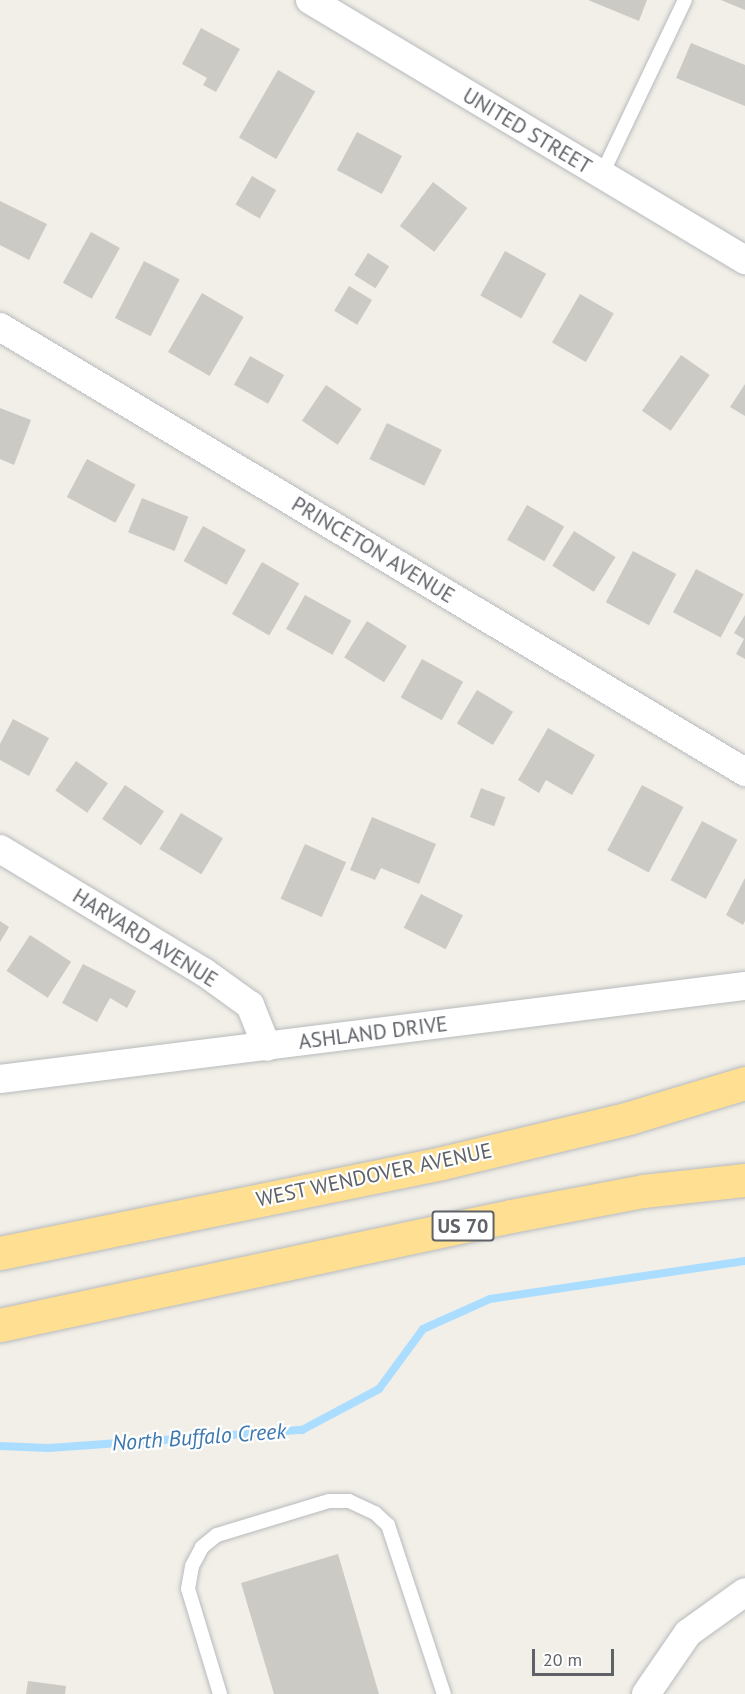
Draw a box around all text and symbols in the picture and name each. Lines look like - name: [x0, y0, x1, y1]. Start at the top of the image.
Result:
- street label: UNITED STREET: [458, 83, 596, 179]
- street label: PRINCETON AVENUE: [287, 491, 459, 609]
- street label: HARVARD AVENUE: [68, 883, 222, 993]
- street label: ASHLAND DRIVE: [297, 1011, 449, 1055]
- street label: WEST WENDOVER AVENUE: [253, 1137, 495, 1213]
- road number: US 70: [432, 1209, 494, 1243]
- water label: North Buffalo Creek: [111, 1418, 287, 1456]
- scale bar: [535, 1637, 618, 1675]
- text: 20 m: [543, 1648, 582, 1671]

